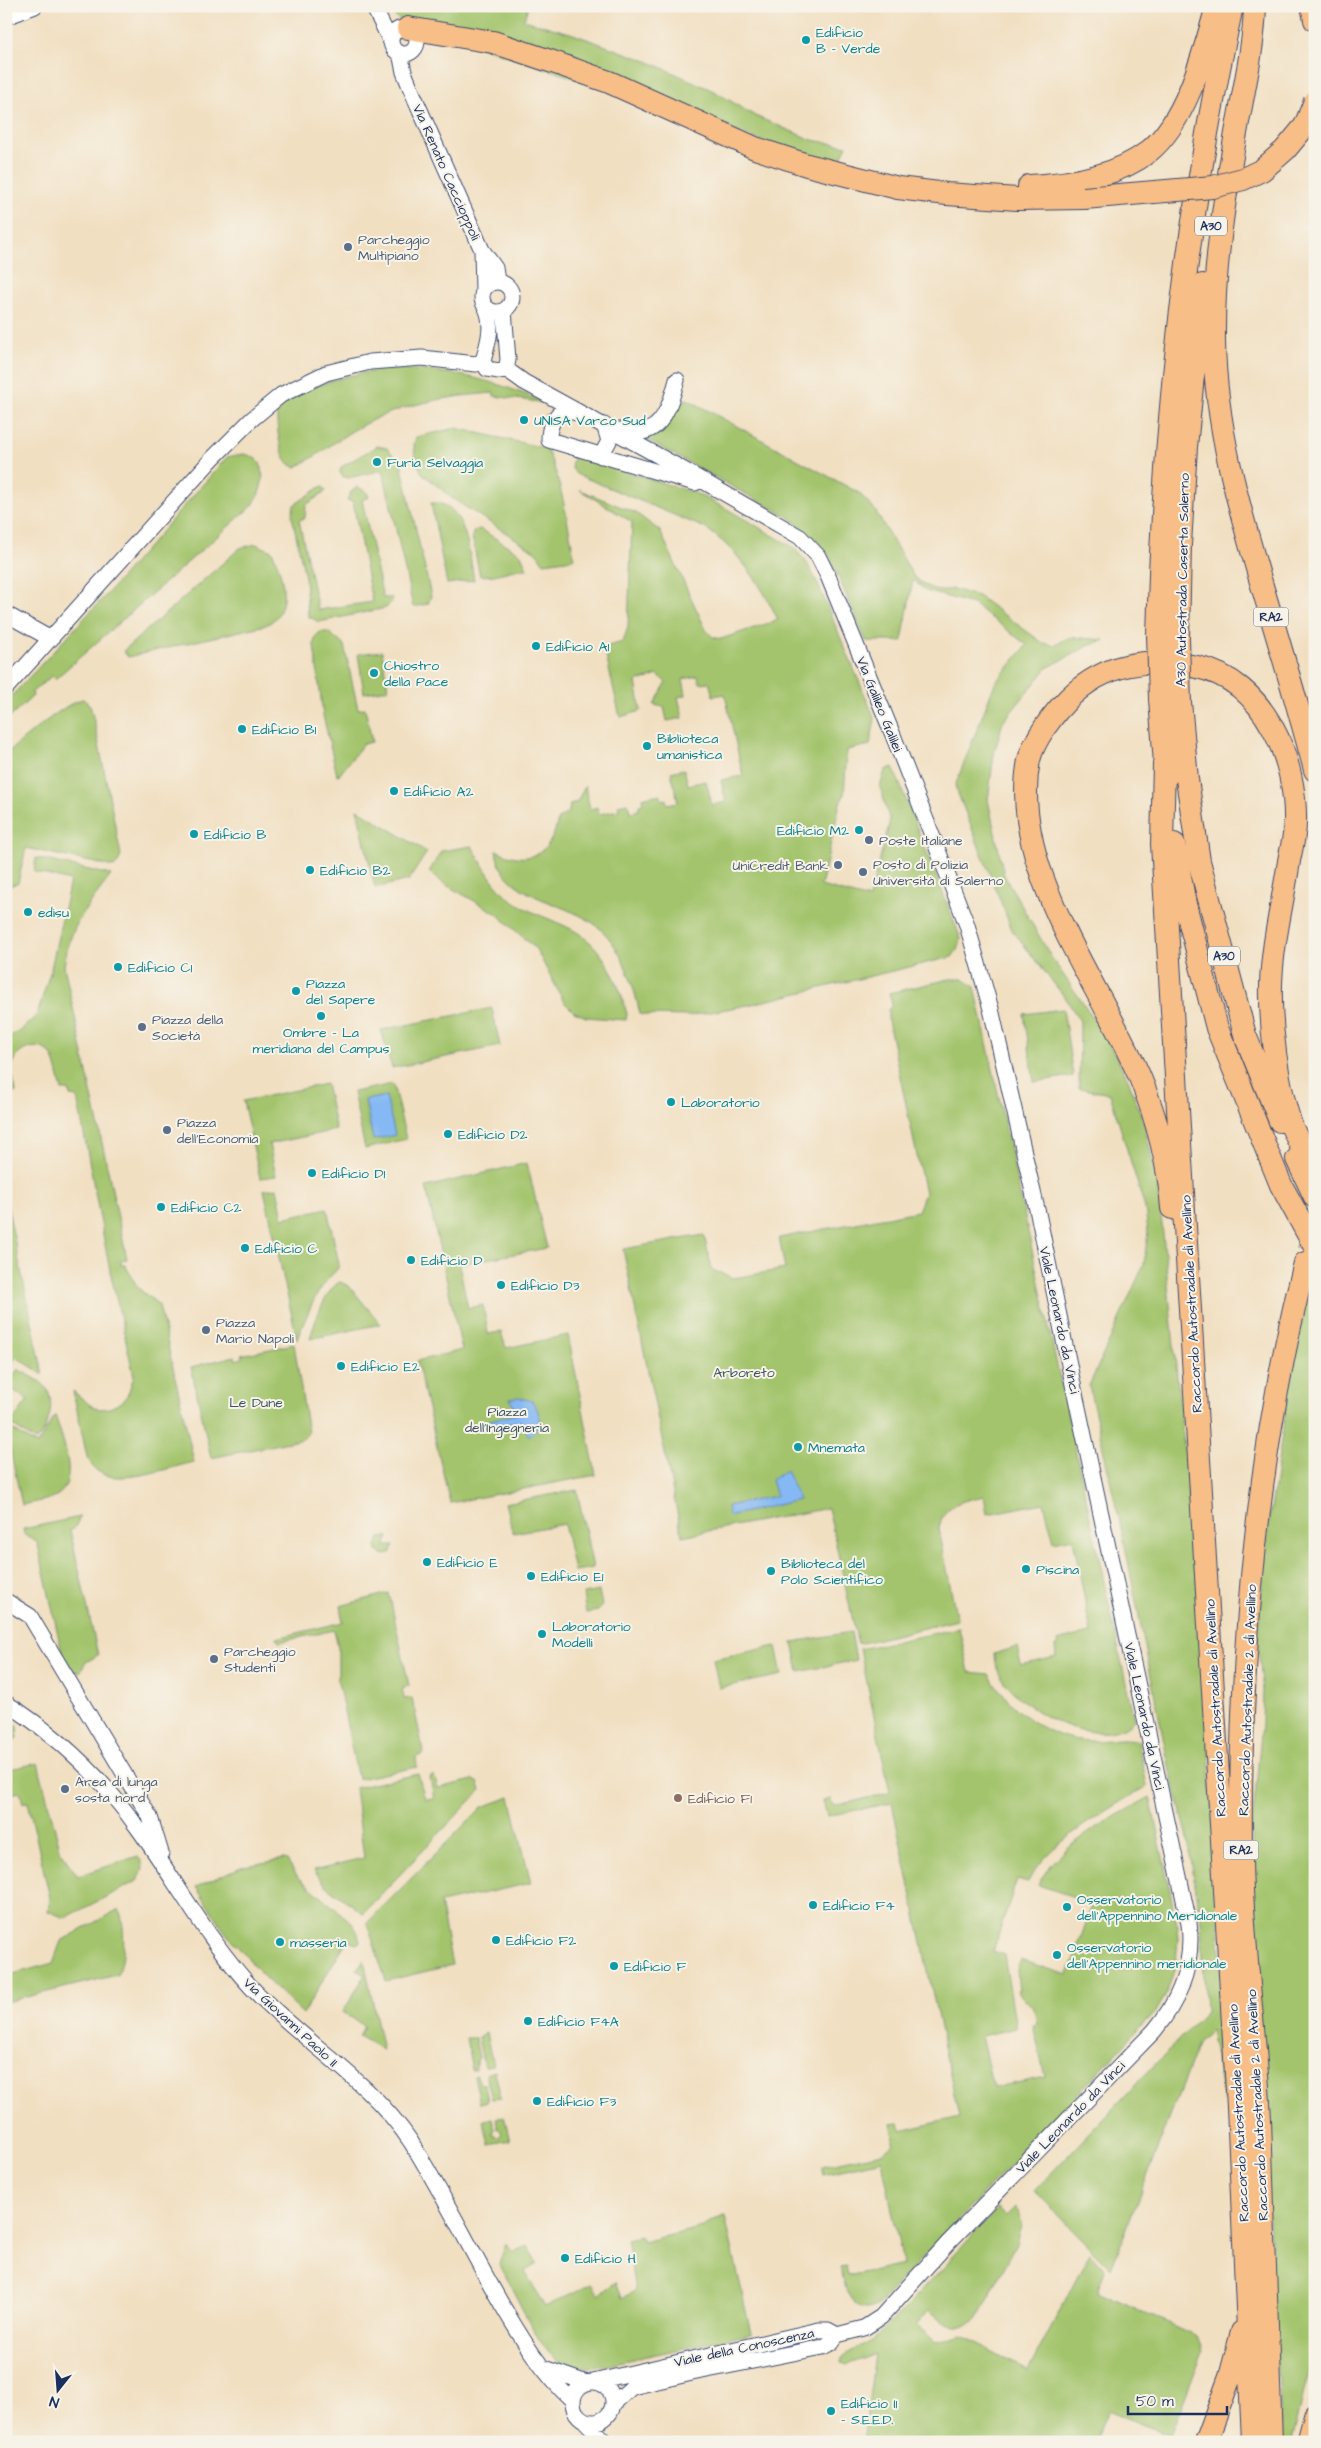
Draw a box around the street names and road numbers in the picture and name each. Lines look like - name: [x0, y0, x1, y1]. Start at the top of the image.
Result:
- street label: Via Renato Caccioppoli: [407, 101, 485, 244]
- road number: A30: [1195, 217, 1227, 236]
- street label: A30 Autostrada Caserta Salerno: [1171, 473, 1195, 687]
- road number: RA2: [1254, 608, 1288, 626]
- street label: Via Galileo Galilei: [851, 654, 907, 755]
- road number: A30: [1208, 946, 1240, 966]
- street label: Raccordo Autostradale di Avellino: [1176, 1194, 1208, 1413]
- street label: Viale Leonardo da Vinci: [1034, 1245, 1084, 1396]
- street label: Raccordo Autostradale 2 di Avellino: [1234, 1584, 1262, 1816]
- street label: Raccordo Autostradale di Avellino: [1200, 1598, 1232, 1817]
- street label: Viale Leonardo da Vinci: [1119, 1641, 1169, 1792]
- road number: RA2: [1224, 1840, 1258, 1860]
- street label: Via Giovanni Paolo II: [238, 1973, 342, 2072]
- street label: Raccordo Autostradale 2 di Avellino: [1242, 1989, 1274, 2221]
- street label: Raccordo Autostradale di Avellino: [1223, 2003, 1255, 2222]
- street label: Viale Leonardo da Vinci: [1011, 2057, 1130, 2179]
- street label: Viale della Conoscenza: [672, 2323, 816, 2373]

